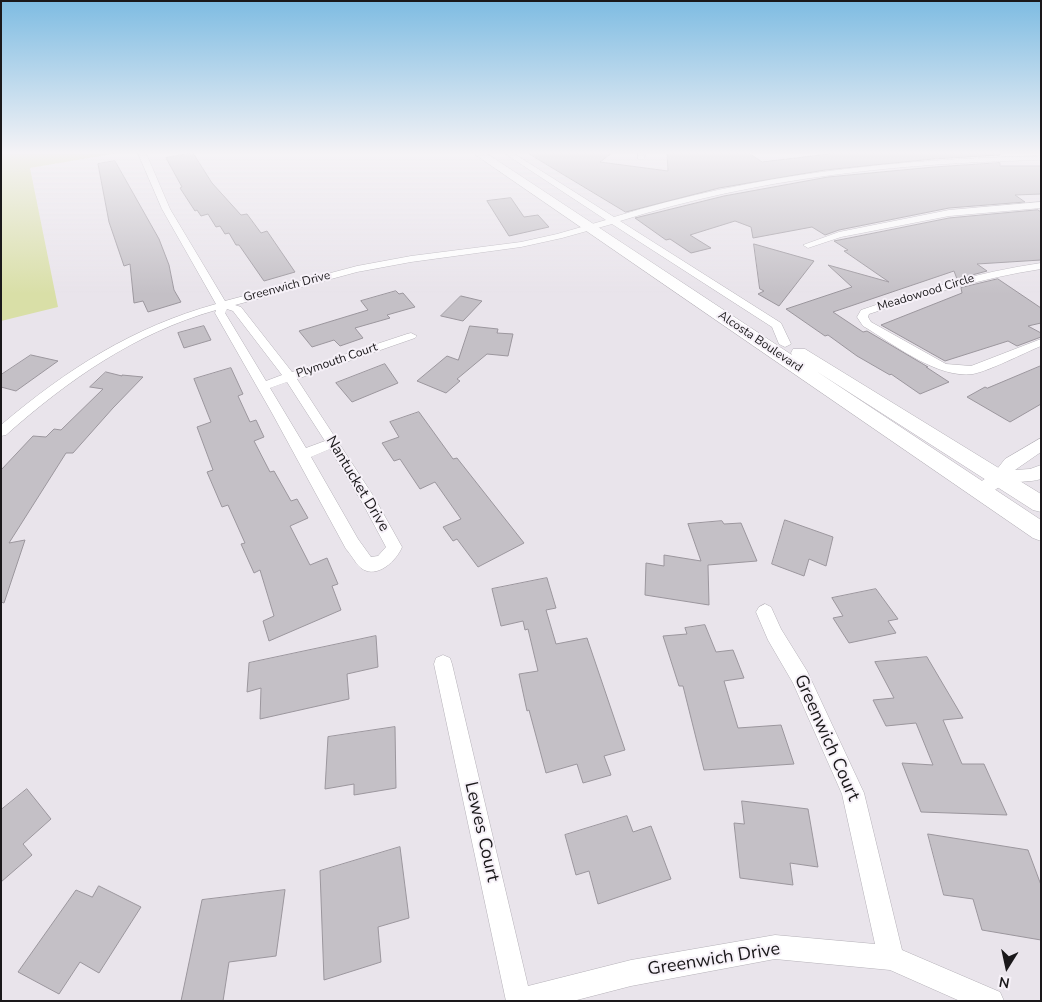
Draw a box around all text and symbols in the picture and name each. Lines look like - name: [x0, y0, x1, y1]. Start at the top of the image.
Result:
- street label: Greenwich Drive: [242, 268, 332, 306]
- street label: Meadowood Circle: [876, 271, 976, 315]
- street label: Alcosta Boulevard: [715, 308, 805, 376]
- street label: Plymouth Court: [295, 340, 379, 382]
- street label: Nantucket Drive: [321, 433, 393, 535]
- street label: Greenwich Court: [788, 671, 864, 805]
- street label: Lewes Court: [459, 780, 503, 884]
- street label: Greenwich Drive: [646, 939, 782, 981]
- north arrow: [982, 942, 1032, 992]
- text: N: [998, 972, 1011, 993]

